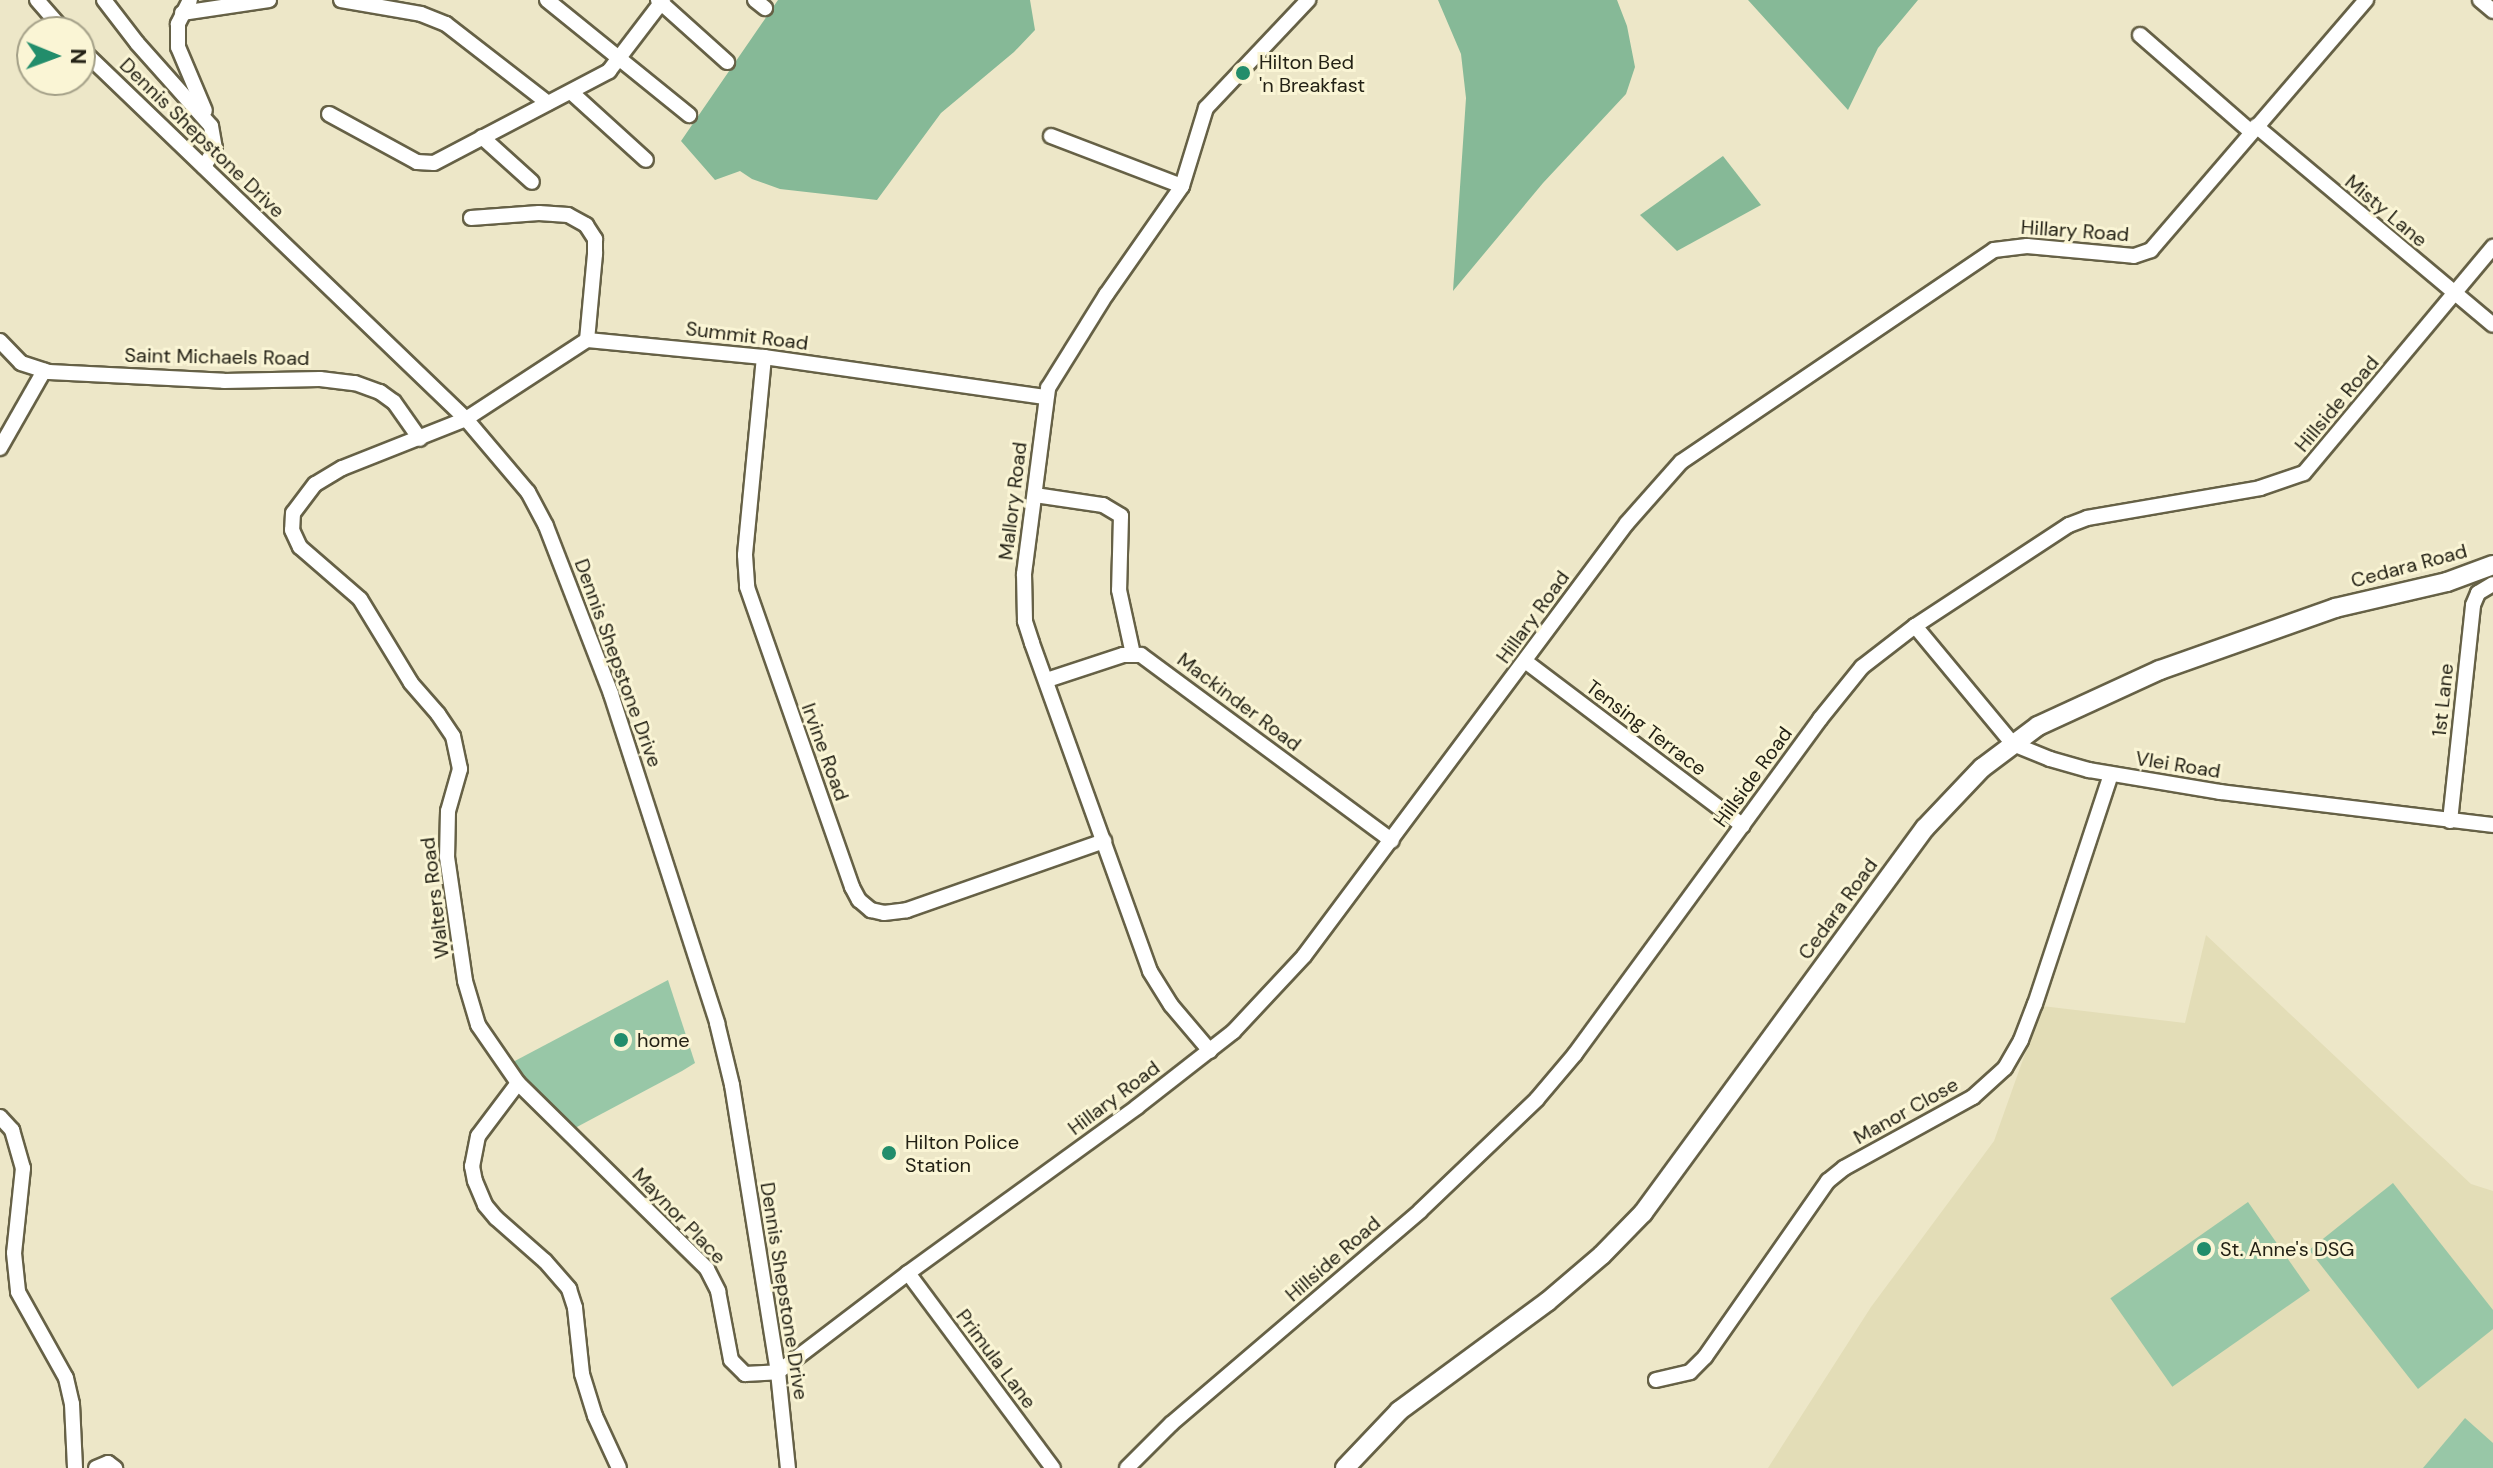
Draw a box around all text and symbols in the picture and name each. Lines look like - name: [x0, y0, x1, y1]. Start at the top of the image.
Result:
- north arrow: [16, 16, 96, 96]
- text: N: [64, 48, 93, 65]
- place label: Hilton Bed 'n Breakfast: [1259, 50, 1365, 97]
- street label: Dennis Shepstone Drive: [115, 53, 289, 223]
- marker: Hilton Bed 'n Breakfast: [1234, 64, 1252, 82]
- street label: Misty Lane: [2340, 170, 2432, 252]
- street label: Hillary Road: [2020, 215, 2130, 247]
- street label: Summit Road: [684, 317, 810, 355]
- street label: Saint Michaels Road: [124, 343, 310, 371]
- street label: Hillside Road: [2290, 351, 2384, 457]
- street label: Mallory Road: [994, 441, 1032, 561]
- street label: Cedara Road: [2348, 539, 2470, 593]
- street label: Dennis Shepstone Drive: [569, 556, 667, 770]
- street label: Hillary Road: [1491, 566, 1575, 668]
- street label: Mackinder Road: [1172, 648, 1306, 756]
- street label: 1st Lane: [2427, 662, 2459, 738]
- street label: Tensing Terrace: [1581, 675, 1711, 781]
- street label: Irvine Road: [796, 700, 854, 804]
- street label: Hillside Road: [1709, 722, 1797, 832]
- street label: Vlei Road: [2134, 746, 2222, 784]
- street label: Walters Road: [416, 836, 454, 960]
- street label: Cedara Road: [1793, 854, 1883, 964]
- place label: home: [637, 1028, 690, 1052]
- marker: home: [612, 1031, 630, 1049]
- street label: Hillary Road: [1063, 1056, 1165, 1140]
- street label: Manor Close: [1850, 1072, 1962, 1150]
- place label: Hilton Police Station: [905, 1130, 1019, 1177]
- marker: Hilton Police Station: [880, 1144, 898, 1162]
- street label: Maynor Place: [627, 1163, 731, 1269]
- street label: Dennis Shepstone Drive: [755, 1181, 813, 1401]
- street label: Hillside Road: [1281, 1211, 1385, 1307]
- place label: St. Anne's DSG: [2220, 1237, 2355, 1261]
- marker: St. Anne's DSG: [2195, 1240, 2213, 1258]
- street label: Primula Lane: [951, 1305, 1041, 1413]

